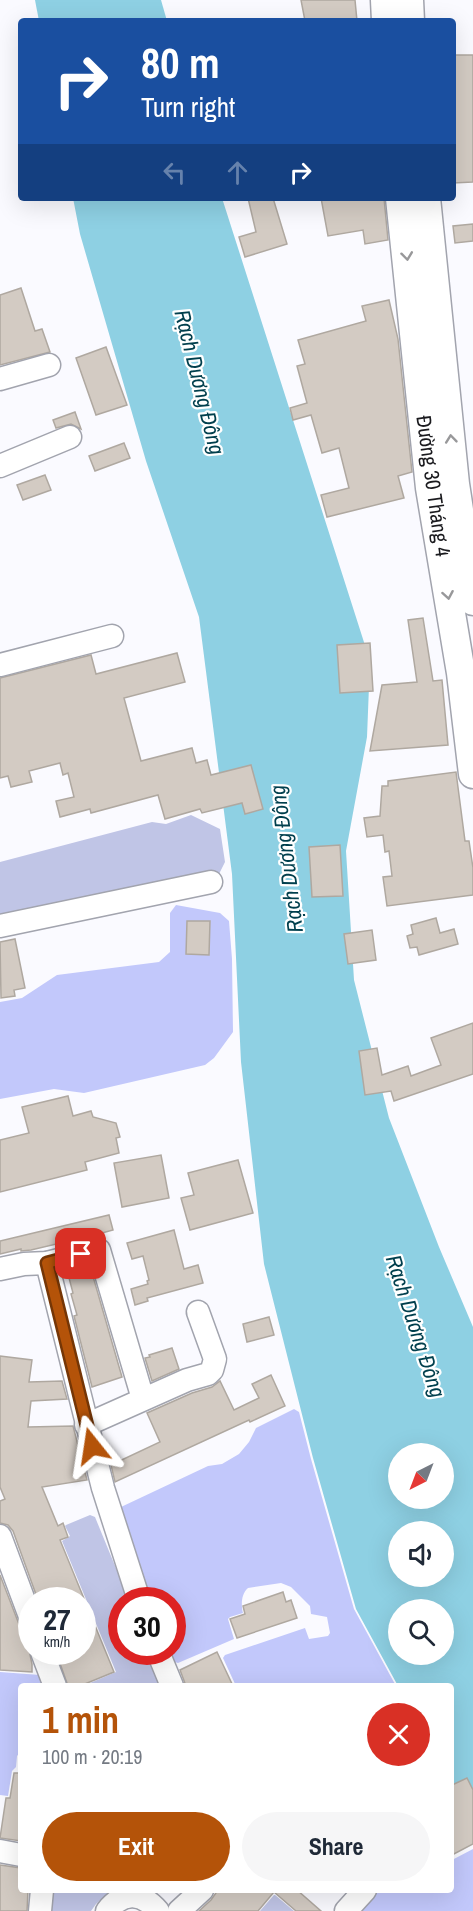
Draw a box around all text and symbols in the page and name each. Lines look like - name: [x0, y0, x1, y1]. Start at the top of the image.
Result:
- text: 80 m: [141, 35, 220, 91]
- icon: right: [42, 42, 120, 120]
- text: Turn right: [141, 89, 235, 125]
- icon: left: [158, 156, 191, 189]
- icon: ahead: [221, 156, 254, 189]
- icon: right: [284, 156, 317, 189]
- one-way arrow: [400, 252, 412, 261]
- water label: Rạch Dương Đông: [167, 306, 233, 458]
- street label: Đường 30 Tháng 4: [409, 413, 458, 559]
- one-way arrow: [445, 435, 458, 444]
- one-way arrow: [441, 590, 454, 600]
- water label: Rạch Dương Đông: [262, 784, 310, 934]
- pin: [55, 1228, 106, 1279]
- icon: arrive: [64, 1237, 97, 1270]
- water label: Rạch Dương Đông: [379, 1251, 453, 1401]
- position arrow: [60, 1414, 124, 1478]
- north arrow: [388, 1443, 454, 1509]
- map controls: [388, 1443, 454, 1665]
- button: sound: [388, 1521, 454, 1587]
- speed limit sign: 30: [108, 1587, 186, 1665]
- text: 27: [43, 1599, 71, 1639]
- button: search: [388, 1599, 454, 1665]
- text: km/h: [44, 1631, 70, 1652]
- text: 1 min: [42, 1696, 119, 1744]
- button: close: [367, 1703, 430, 1766]
- text: 100 m · 20:19: [42, 1743, 142, 1770]
- button: Exit: [42, 1812, 230, 1881]
- button: Share: [242, 1812, 430, 1881]

